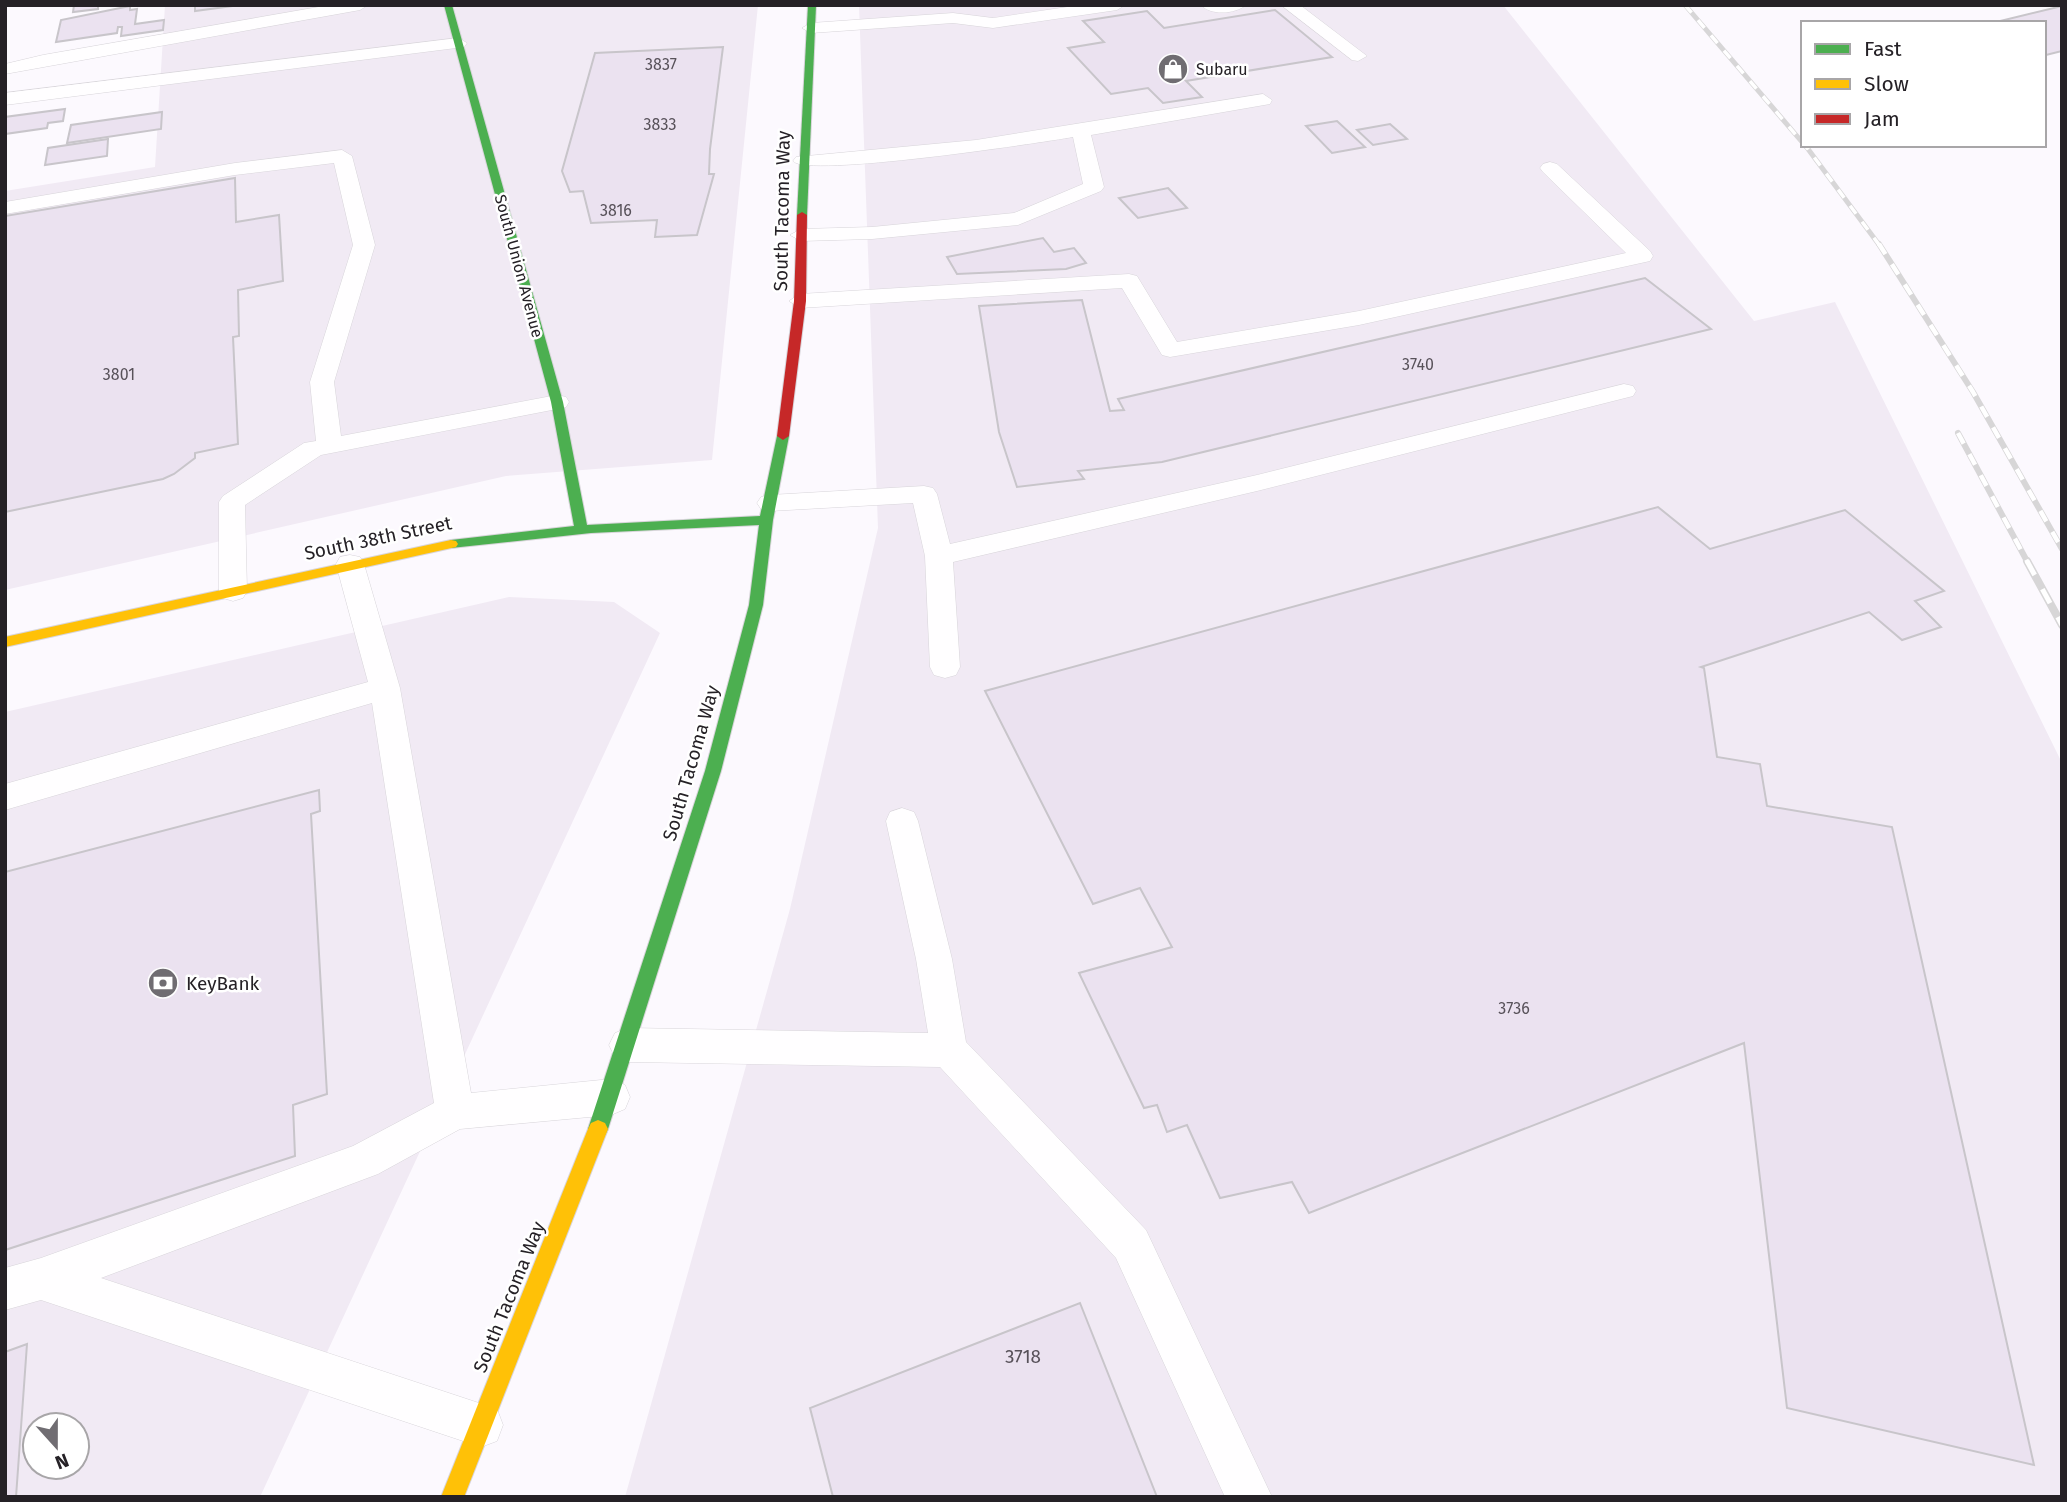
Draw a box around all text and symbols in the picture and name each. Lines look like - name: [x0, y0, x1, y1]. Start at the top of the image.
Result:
- legend: [1801, 21, 2046, 147]
- text: Fast: [1864, 36, 1902, 62]
- shop icon: Subaru: [1156, 52, 1190, 86]
- house number: 3837: [645, 55, 677, 74]
- place label: Subaru: [1196, 60, 1248, 79]
- text: Slow: [1864, 71, 1909, 97]
- text: Jam: [1864, 106, 1900, 132]
- house number: 3833: [644, 115, 676, 134]
- street label: South Tacoma Way: [769, 130, 795, 292]
- street label: South Union Avenue: [491, 192, 547, 340]
- house number: 3816: [600, 201, 632, 220]
- house number: 3740: [1402, 355, 1434, 374]
- house number: 3801: [103, 365, 135, 384]
- street label: South 38th Street: [302, 511, 454, 565]
- street label: South Tacoma Way: [658, 682, 724, 843]
- bank icon: KeyBank: [146, 966, 180, 1000]
- place label: KeyBank: [186, 972, 260, 995]
- house number: 3736: [1498, 999, 1530, 1018]
- street label: South Tacoma Way: [468, 1218, 550, 1376]
- house number: 3718: [1005, 1345, 1041, 1368]
- north arrow: [21, 1411, 91, 1481]
- text: N: [52, 1448, 72, 1474]

